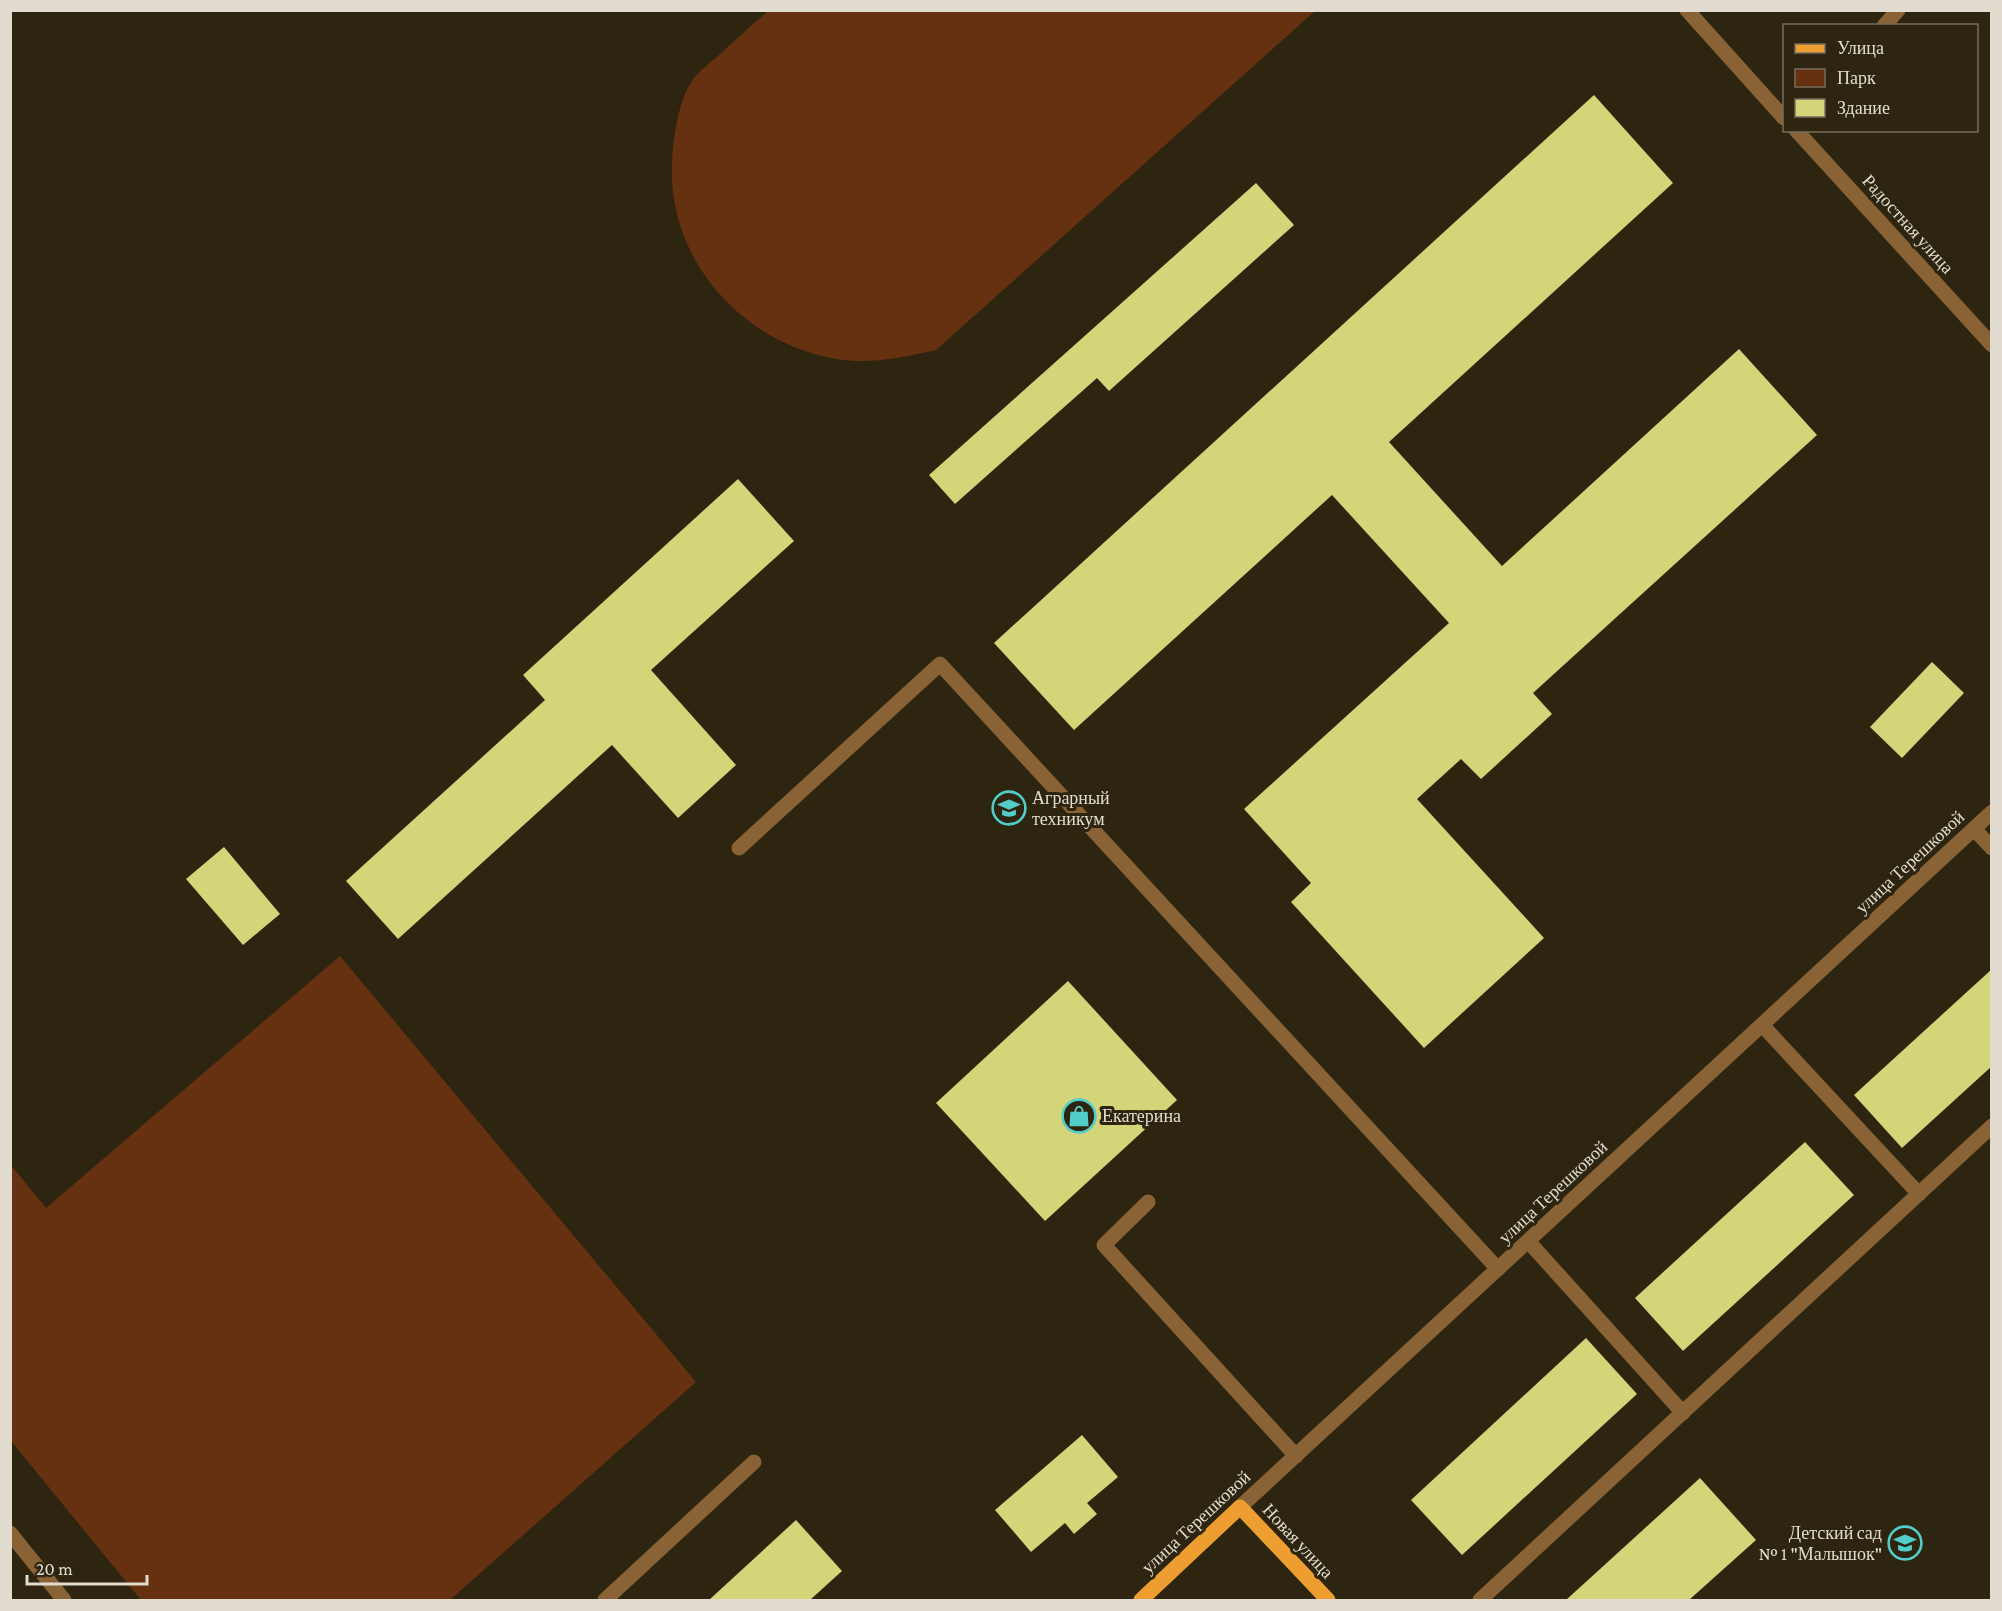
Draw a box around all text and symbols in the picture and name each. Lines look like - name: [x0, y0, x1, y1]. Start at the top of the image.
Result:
- legend: [1783, 24, 1978, 132]
- text: Улица: [1837, 38, 1884, 58]
- text: Парк: [1837, 68, 1876, 88]
- text: Здание: [1837, 98, 1890, 118]
- street label: Радостная улица: [1858, 170, 1958, 278]
- place label: Аграрный техникум: [1032, 788, 1110, 829]
- school or university icon: Аграрный техникум: [991, 790, 1027, 826]
- street label: улица Терешковой: [1852, 806, 1969, 917]
- shop icon: Екатерина: [1061, 1098, 1097, 1134]
- place label: Екатерина: [1102, 1106, 1181, 1126]
- street label: улица Терешковой: [1495, 1136, 1612, 1247]
- street label: улица Терешковой: [1138, 1466, 1255, 1577]
- street label: Новая улица: [1259, 1500, 1337, 1582]
- place label: Детский сад № 1 "Малышок": [1759, 1523, 1882, 1564]
- school or university icon: Детский сад № 1 "Малышок": [1887, 1525, 1923, 1561]
- scale bar: [27, 1548, 147, 1586]
- text: 20 m: [36, 1559, 73, 1579]

